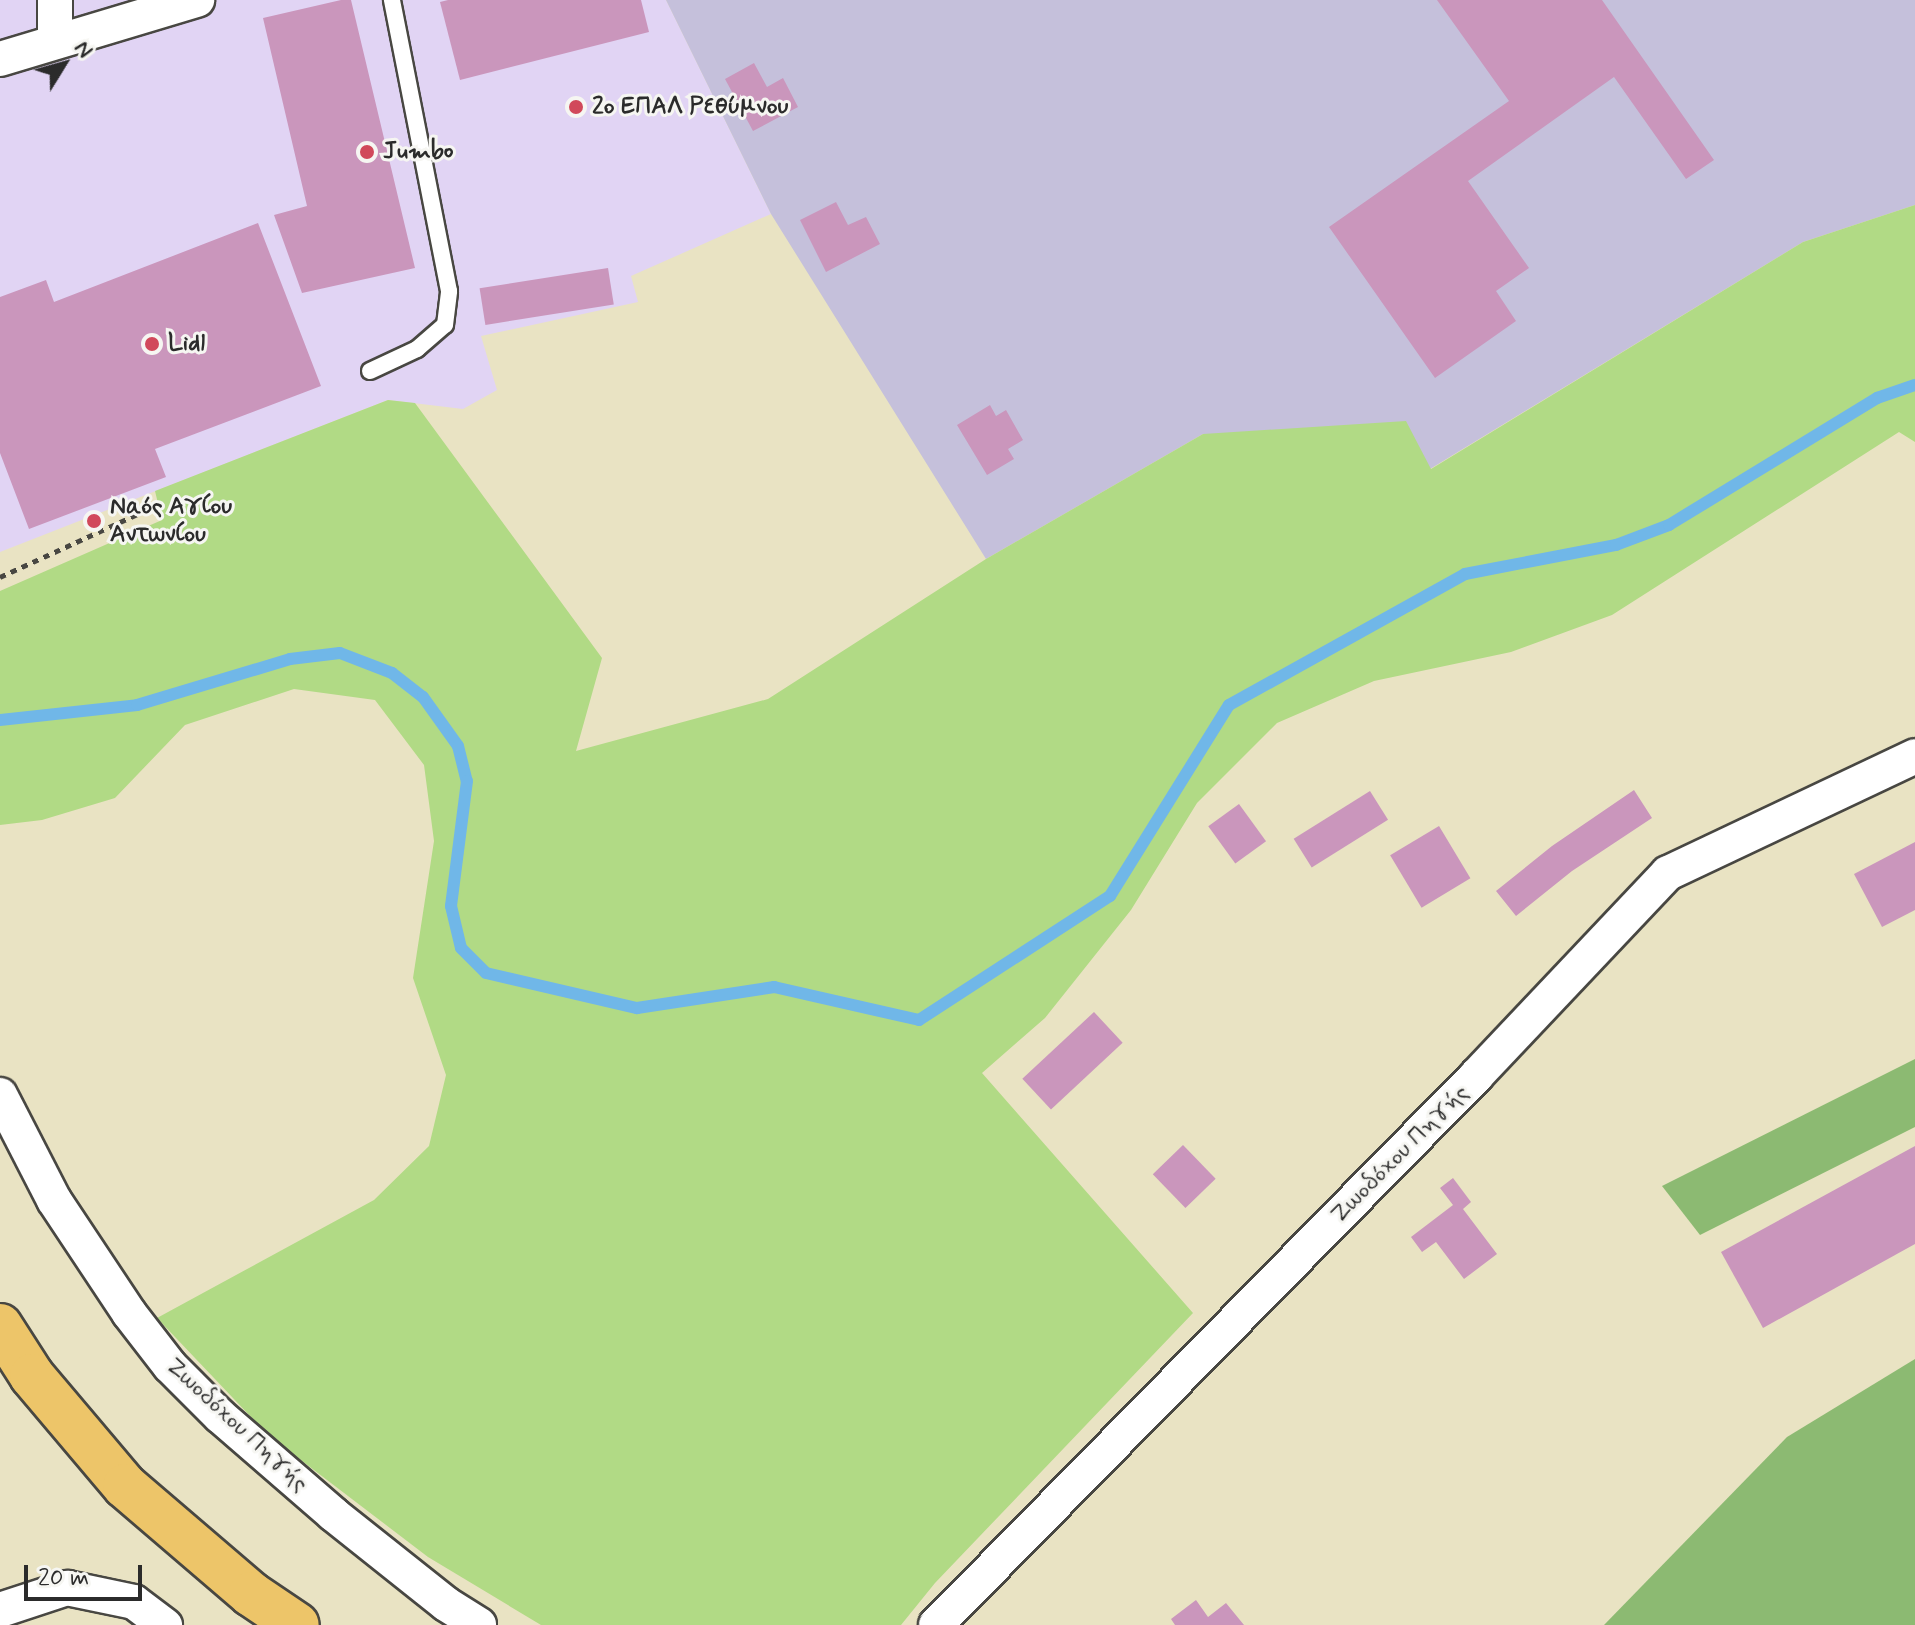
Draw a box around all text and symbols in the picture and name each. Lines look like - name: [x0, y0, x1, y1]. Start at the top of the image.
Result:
- north arrow: [24, 24, 104, 104]
- text: N: [68, 35, 99, 64]
- place label: 2ο ΕΠΑΛ Ρεθύμνου: [592, 93, 788, 121]
- marker: 2ο ΕΠΑΛ Ρεθύμνου: [567, 98, 585, 116]
- place label: Jumbo: [383, 138, 454, 166]
- marker: Jumbo: [358, 143, 376, 161]
- place label: Lidl: [168, 330, 205, 358]
- marker: Lidl: [143, 335, 161, 353]
- place label: Ναός Αγίου Αντωνίου: [110, 493, 232, 549]
- marker: Ναός Αγίου Αντωνίου: [85, 512, 103, 530]
- street label: Ζωοδόχου Πηγής: [1325, 1079, 1475, 1229]
- street label: Ζωοδόχου Πηγής: [160, 1352, 314, 1498]
- scale bar: [28, 1549, 146, 1599]
- text: 20 m: [38, 1563, 89, 1594]

